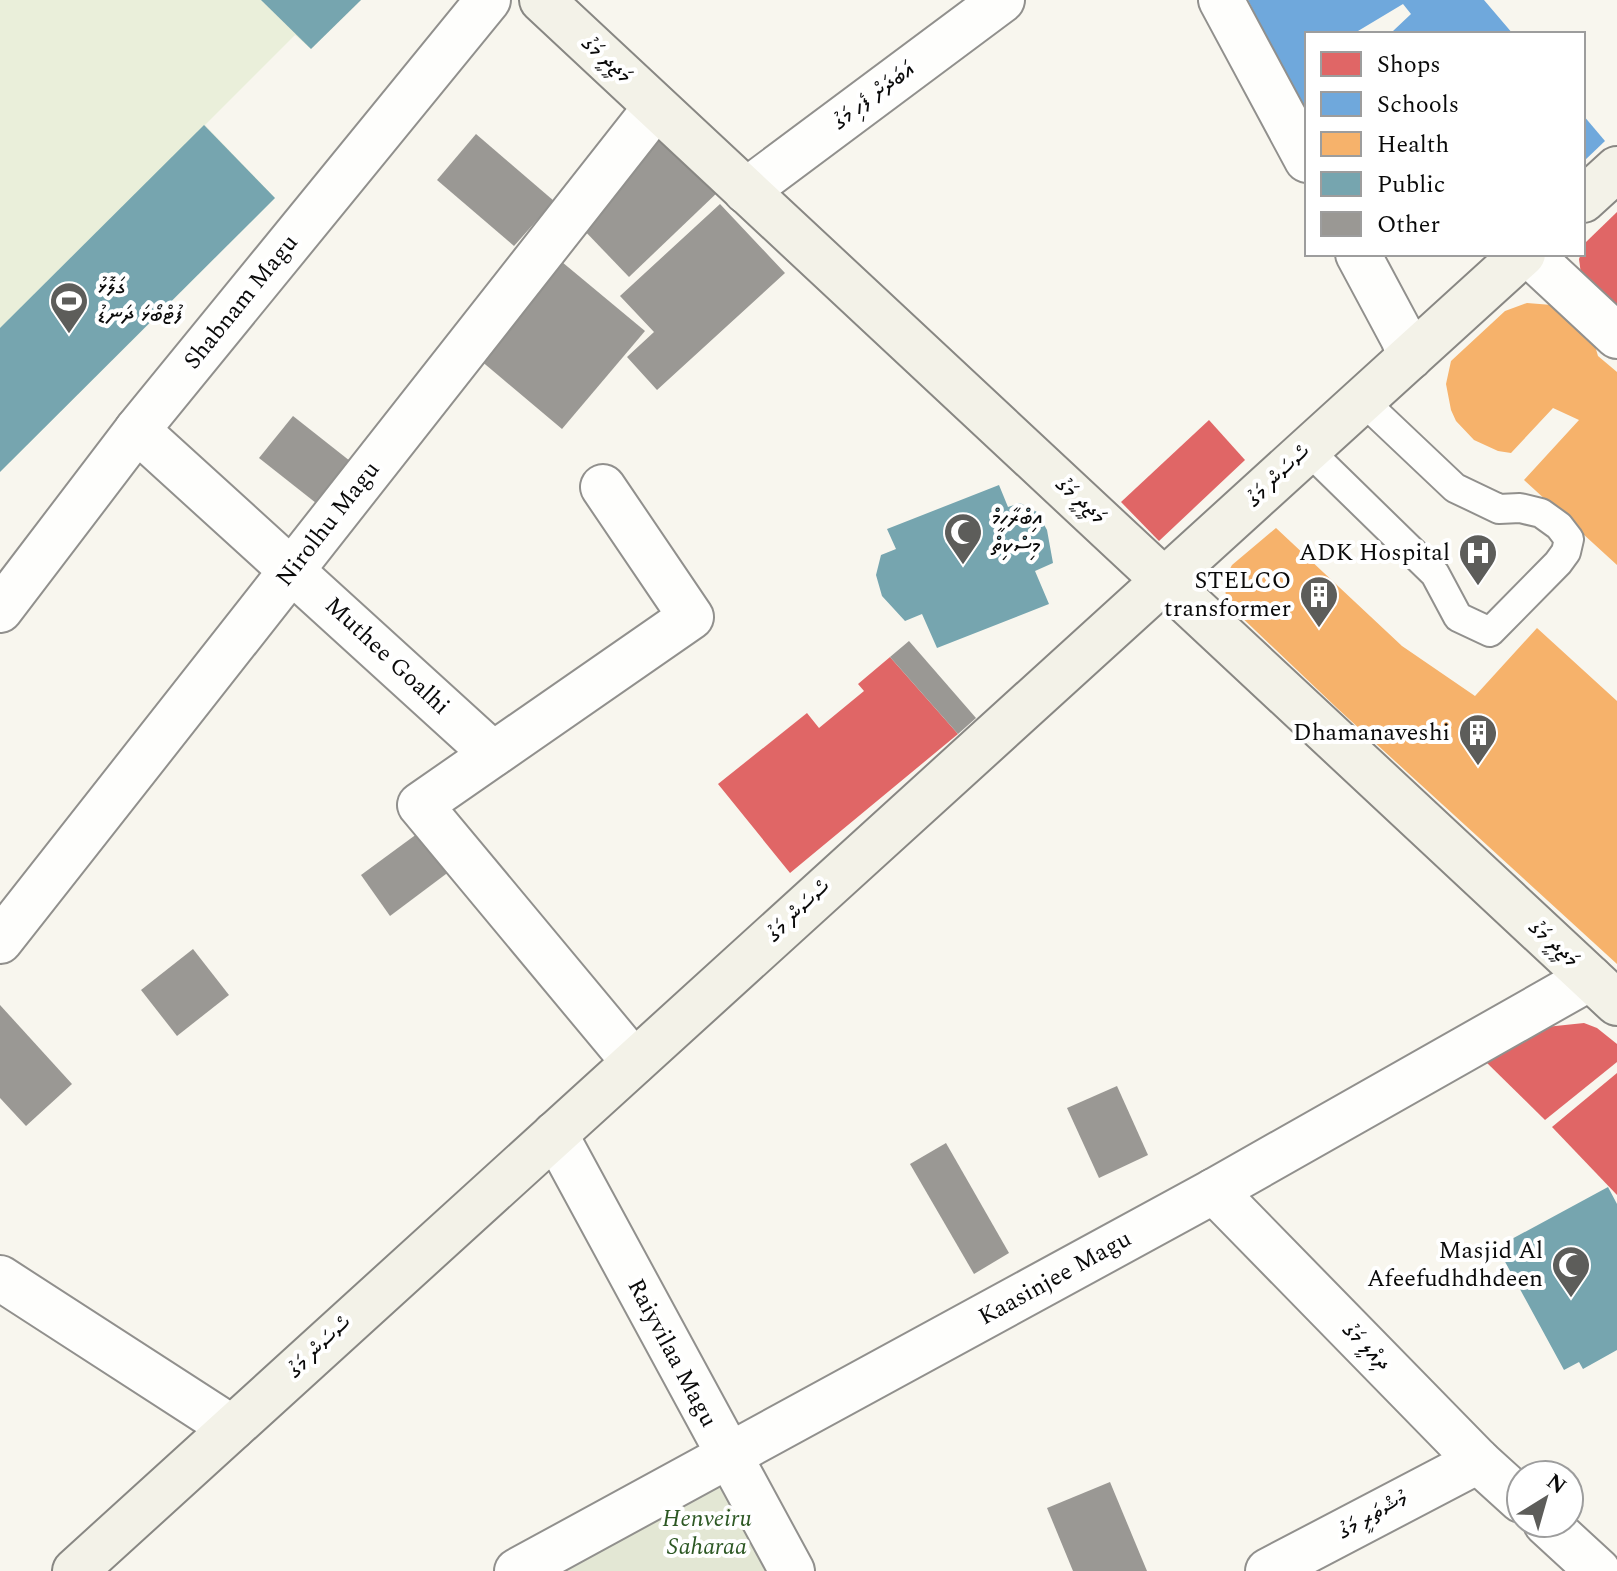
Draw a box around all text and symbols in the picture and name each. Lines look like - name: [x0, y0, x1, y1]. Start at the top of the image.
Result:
- street label: މަޖީދީ މަގު: [572, 26, 640, 93]
- legend: [1305, 32, 1585, 256]
- text: Shops: [1377, 47, 1441, 83]
- street label: އަބަދަށް ފެހި މަގު: [824, 52, 924, 140]
- text: Schools: [1377, 87, 1459, 123]
- text: Health: [1377, 127, 1449, 163]
- text: Public: [1377, 167, 1445, 203]
- text: Other: [1377, 207, 1440, 243]
- street label: Shabnam Magu: [175, 227, 307, 377]
- place label: ގަލޮޅު ފުޓްބޯޅަ ދަނޑު: [97, 269, 184, 333]
- sports icon: ގަލޮޅު ފުޓްބޯޅަ ދަނޑު: [48, 280, 90, 335]
- street label: ސޯސަން މަގު: [1237, 437, 1321, 517]
- street label: Nirolhu Magu: [267, 453, 389, 595]
- street label: މަޖީދީ މަގު: [1046, 467, 1114, 534]
- place label: އިބްރާހީމް މިސްކިތް: [990, 500, 1043, 564]
- mosque icon: އިބްރާހީމް މިސްކިތް: [942, 511, 984, 566]
- hospital icon: ADK Hospital: [1457, 532, 1499, 587]
- place label: ADK Hospital: [1299, 535, 1450, 571]
- place label: STELCO transformer: [1164, 563, 1291, 627]
- building icon: STELCO transformer: [1298, 574, 1340, 629]
- street label: Muthee Goalhi: [316, 588, 458, 724]
- building icon: Dhamanaveshi: [1457, 712, 1499, 767]
- place label: Dhamanaveshi: [1293, 715, 1450, 751]
- street label: ސޯސަން މަގު: [757, 872, 841, 952]
- street label: މަޖީދީ މަގު: [1519, 910, 1587, 977]
- street label: Kaasinjee Magu: [972, 1221, 1138, 1335]
- place label: Masjid Al Afeefudhdhdeen: [1367, 1233, 1543, 1297]
- mosque icon: Masjid Al Afeefudhdhdeen: [1550, 1244, 1592, 1299]
- street label: Raiyvilaa Magu: [618, 1272, 726, 1434]
- street label: ސޯސަން މަގު: [278, 1308, 362, 1388]
- street label: ދިއްލީ މަގު: [1332, 1313, 1399, 1380]
- north arrow: [1505, 1459, 1585, 1539]
- text: N: [1539, 1466, 1573, 1503]
- street label: މުޝްތަރީ މަގު: [1330, 1482, 1416, 1550]
- park label: Henveiru Saharaa: [662, 1501, 752, 1565]

